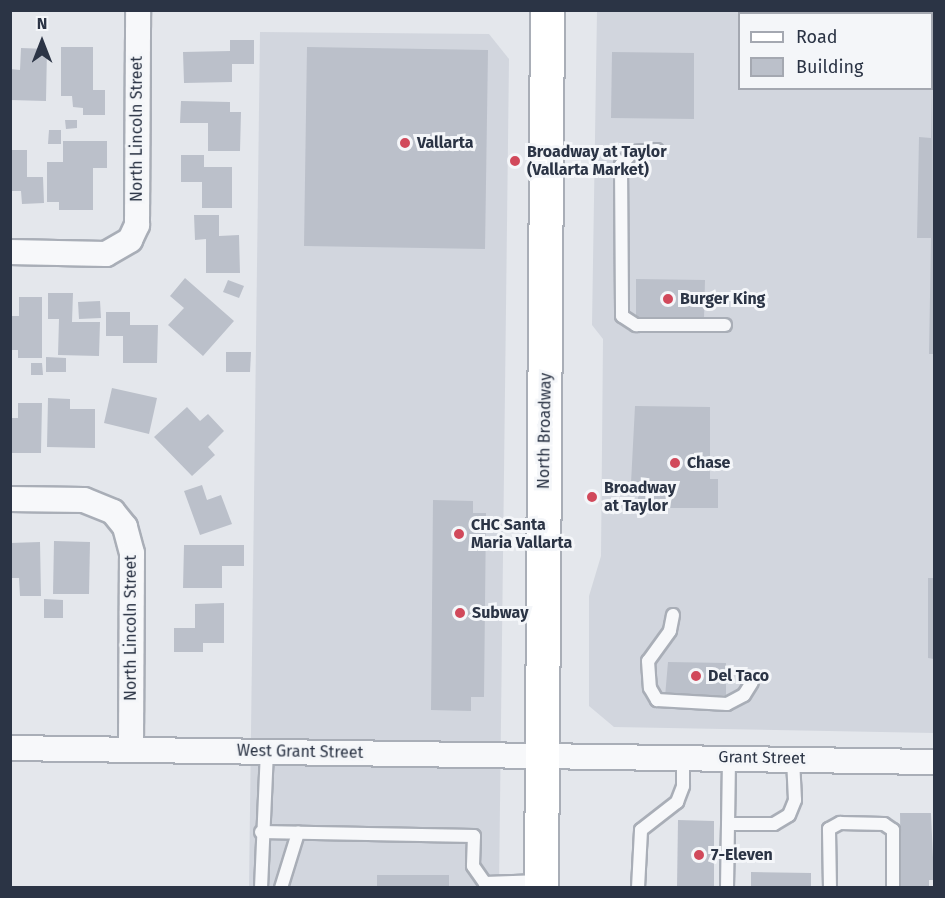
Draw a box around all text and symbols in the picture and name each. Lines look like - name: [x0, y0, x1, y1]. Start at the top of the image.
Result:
- north arrow: [12, 12, 72, 72]
- legend: [738, 12, 933, 90]
- text: N: [37, 14, 47, 33]
- text: Road: [796, 26, 838, 48]
- street label: North Lincoln Street: [127, 56, 147, 202]
- text: Building: [796, 56, 863, 78]
- place label: Vallarta: [417, 133, 473, 153]
- marker: Vallarta: [398, 136, 412, 150]
- place label: Broadway at Taylor (Vallarta Market): [527, 142, 667, 180]
- marker: Broadway at Taylor (Vallarta Market): [508, 154, 522, 168]
- place label: Burger King: [680, 289, 765, 309]
- marker: Burger King: [661, 292, 675, 306]
- street label: North Broadway: [534, 373, 556, 489]
- place label: Chase: [687, 453, 730, 473]
- marker: Chase: [668, 456, 682, 470]
- place label: Broadway at Taylor: [604, 478, 676, 516]
- marker: Broadway at Taylor: [585, 490, 599, 504]
- place label: CHC Santa Maria Vallarta: [471, 515, 572, 553]
- marker: CHC Santa Maria Vallarta: [452, 527, 466, 541]
- street label: North Lincoln Street: [121, 555, 141, 701]
- place label: Subway: [472, 603, 528, 623]
- marker: Subway: [453, 606, 467, 620]
- place label: Del Taco: [708, 666, 769, 686]
- marker: Del Taco: [689, 669, 703, 683]
- street label: West Grant Street: [237, 741, 363, 763]
- street label: Grant Street: [718, 748, 806, 768]
- place label: 7-Eleven: [711, 845, 773, 865]
- marker: 7-Eleven: [692, 848, 706, 862]

